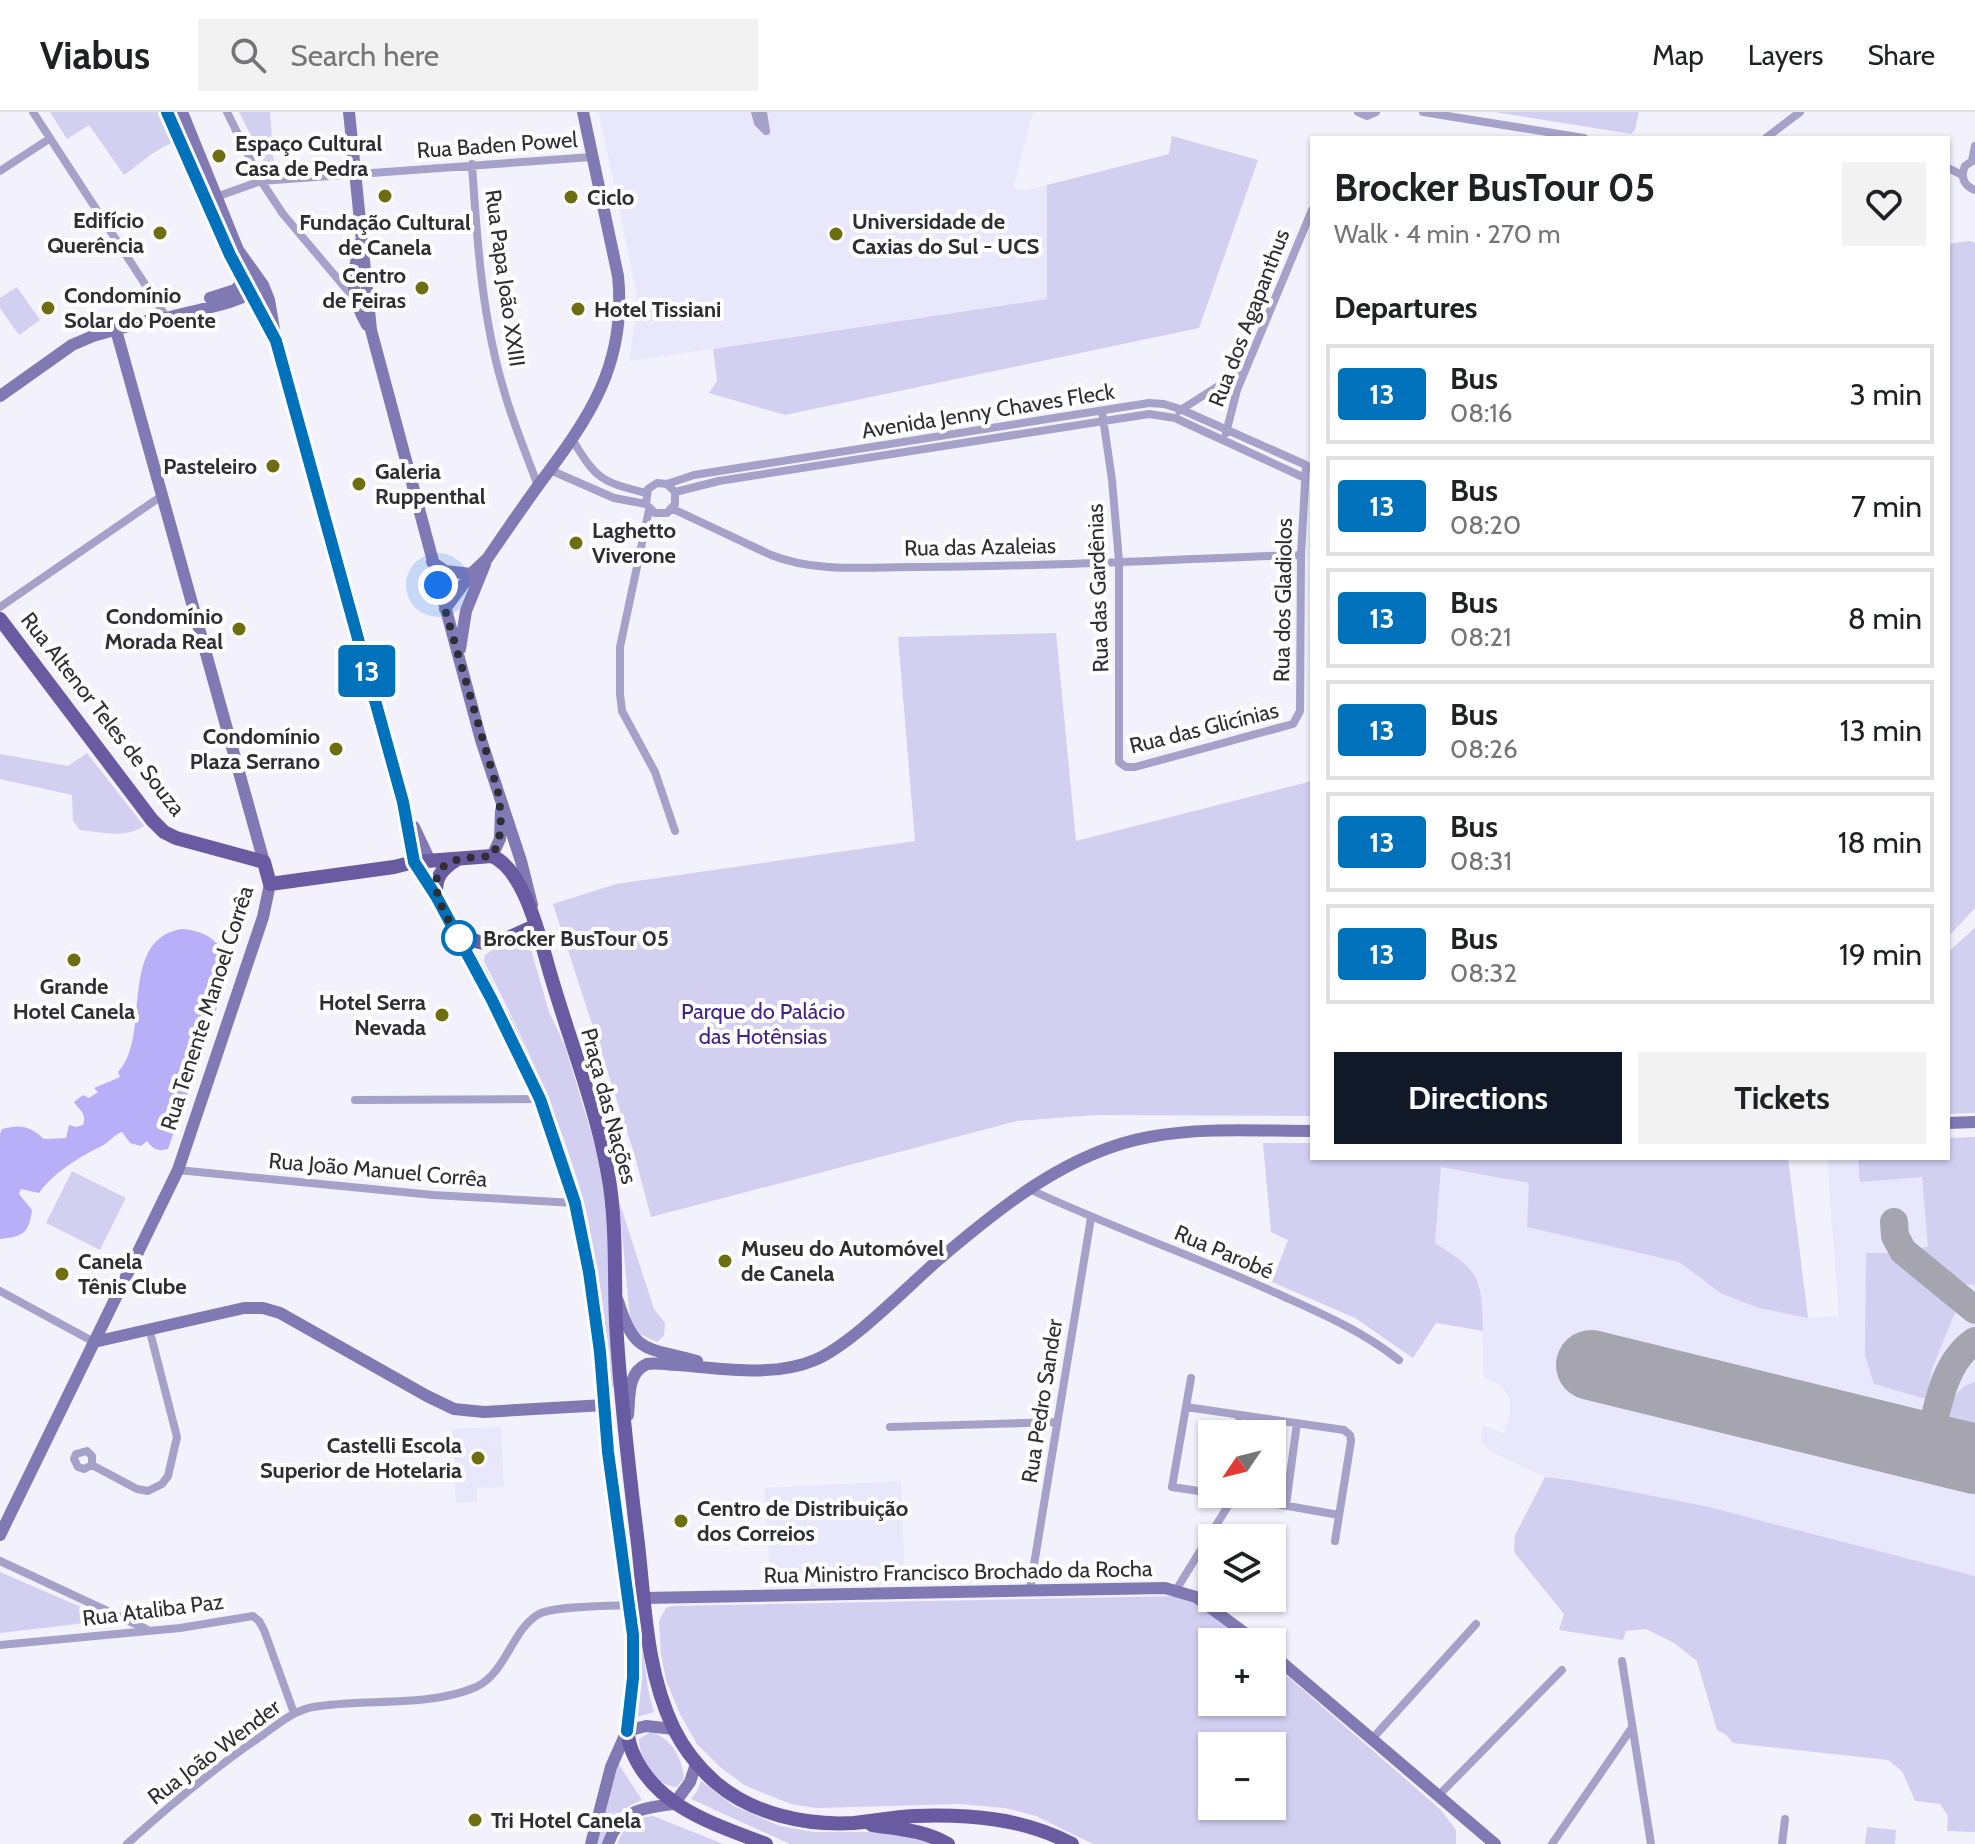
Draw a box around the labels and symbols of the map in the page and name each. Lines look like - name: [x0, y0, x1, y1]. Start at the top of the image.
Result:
- street label: Rua Baden Powel: [416, 126, 579, 164]
- place label: Espaço Cultural Casa de Pedra: [235, 130, 383, 182]
- marker: Espaço Cultural Casa de Pedra: [210, 147, 228, 165]
- place label: Ciclo: [587, 184, 634, 211]
- marker: Fundação Cultural de Canela: [376, 187, 394, 205]
- street label: Rua Papa João XXIII: [479, 188, 531, 368]
- marker: Ciclo: [562, 188, 580, 206]
- place label: Edifício Querência: [47, 207, 144, 259]
- place label: Universidade de Caxias do Sul - UCS: [852, 208, 1040, 260]
- place label: Fundação Cultural de Canela: [299, 209, 471, 261]
- marker: Edifício Querência: [151, 224, 169, 242]
- marker: Universidade de Caxias do Sul - UCS: [827, 225, 845, 243]
- street label: Rua dos Agapanthus: [1203, 225, 1295, 411]
- place label: Centro de Feiras: [322, 262, 406, 314]
- marker: Centro de Feiras: [413, 279, 431, 297]
- place label: Condomínio Solar do Poente: [64, 282, 216, 334]
- place label: Hotel Tissiani: [594, 296, 721, 323]
- marker: Condomínio Solar do Poente: [39, 299, 57, 317]
- marker: Hotel Tissiani: [569, 300, 587, 318]
- street label: Avenida Jenny Chaves Fleck: [860, 378, 1116, 444]
- place label: Pasteleiro: [163, 453, 257, 480]
- marker: Pasteleiro: [264, 457, 282, 475]
- place label: Galeria Ruppenthal: [375, 458, 486, 510]
- marker: Galeria Ruppenthal: [350, 475, 368, 493]
- street label: Rua das Gardênias: [1082, 503, 1114, 673]
- place label: Laghetto Viverone: [592, 517, 676, 569]
- street label: Rua dos Gladiolos: [1268, 518, 1298, 682]
- street label: Rua das Azaleias: [904, 532, 1056, 562]
- marker: Laghetto Viverone: [567, 534, 585, 552]
- your location: [418, 565, 458, 605]
- place label: Condomínio Morada Real: [104, 603, 223, 655]
- street label: Rua Altenor Teles de Souza: [15, 607, 191, 822]
- marker: Condomínio Morada Real: [230, 620, 248, 638]
- line badge: 13: [331, 645, 403, 697]
- street label: Rua das Glicínias: [1127, 696, 1281, 760]
- place label: Condomínio Plaza Serrano: [190, 723, 320, 775]
- marker: Condomínio Plaza Serrano: [327, 740, 345, 758]
- street label: Rua Tenente Manoel Corrêa: [155, 882, 259, 1134]
- marker: Brocker BusTour 05: [442, 921, 476, 955]
- place label: Brocker BusTour 05: [483, 925, 669, 952]
- marker: Grande Hotel Canela: [65, 951, 83, 969]
- place label: Grande Hotel Canela: [13, 973, 135, 1025]
- place label: Hotel Serra Nevada: [319, 989, 426, 1041]
- park label: Parque do Palácio das Hotênsias: [681, 998, 845, 1050]
- marker: Hotel Serra Nevada: [433, 1006, 451, 1024]
- street label: Praça das Nações: [575, 1025, 643, 1187]
- street label: Rua João Manuel Corrêa: [268, 1147, 489, 1193]
- street label: Rua Parobé: [1170, 1219, 1278, 1285]
- place label: Museu do Automóvel de Canela: [741, 1235, 944, 1287]
- place label: Canela Tênis Clube: [78, 1248, 187, 1300]
- marker: Museu do Automóvel de Canela: [716, 1252, 734, 1270]
- marker: Canela Tênis Clube: [53, 1265, 71, 1283]
- street label: Rua Pedro Sander: [1016, 1317, 1068, 1485]
- north arrow: [1198, 1420, 1286, 1508]
- place label: Castelli Escola Superior de Hotelaria: [260, 1432, 462, 1484]
- marker: Castelli Escola Superior de Hotelaria: [469, 1449, 487, 1467]
- place label: Centro de Distribuição dos Correios: [697, 1495, 908, 1547]
- marker: Centro de Distribuição dos Correios: [672, 1512, 690, 1530]
- street label: Rua Ministro Francisco Brochado da Rocha: [763, 1555, 1153, 1589]
- street label: Rua Ataliba Paz: [81, 1588, 225, 1632]
- street label: Rua João Wender: [142, 1693, 286, 1811]
- place label: Tri Hotel Canela: [491, 1807, 641, 1834]
- marker: Tri Hotel Canela: [466, 1811, 484, 1829]

